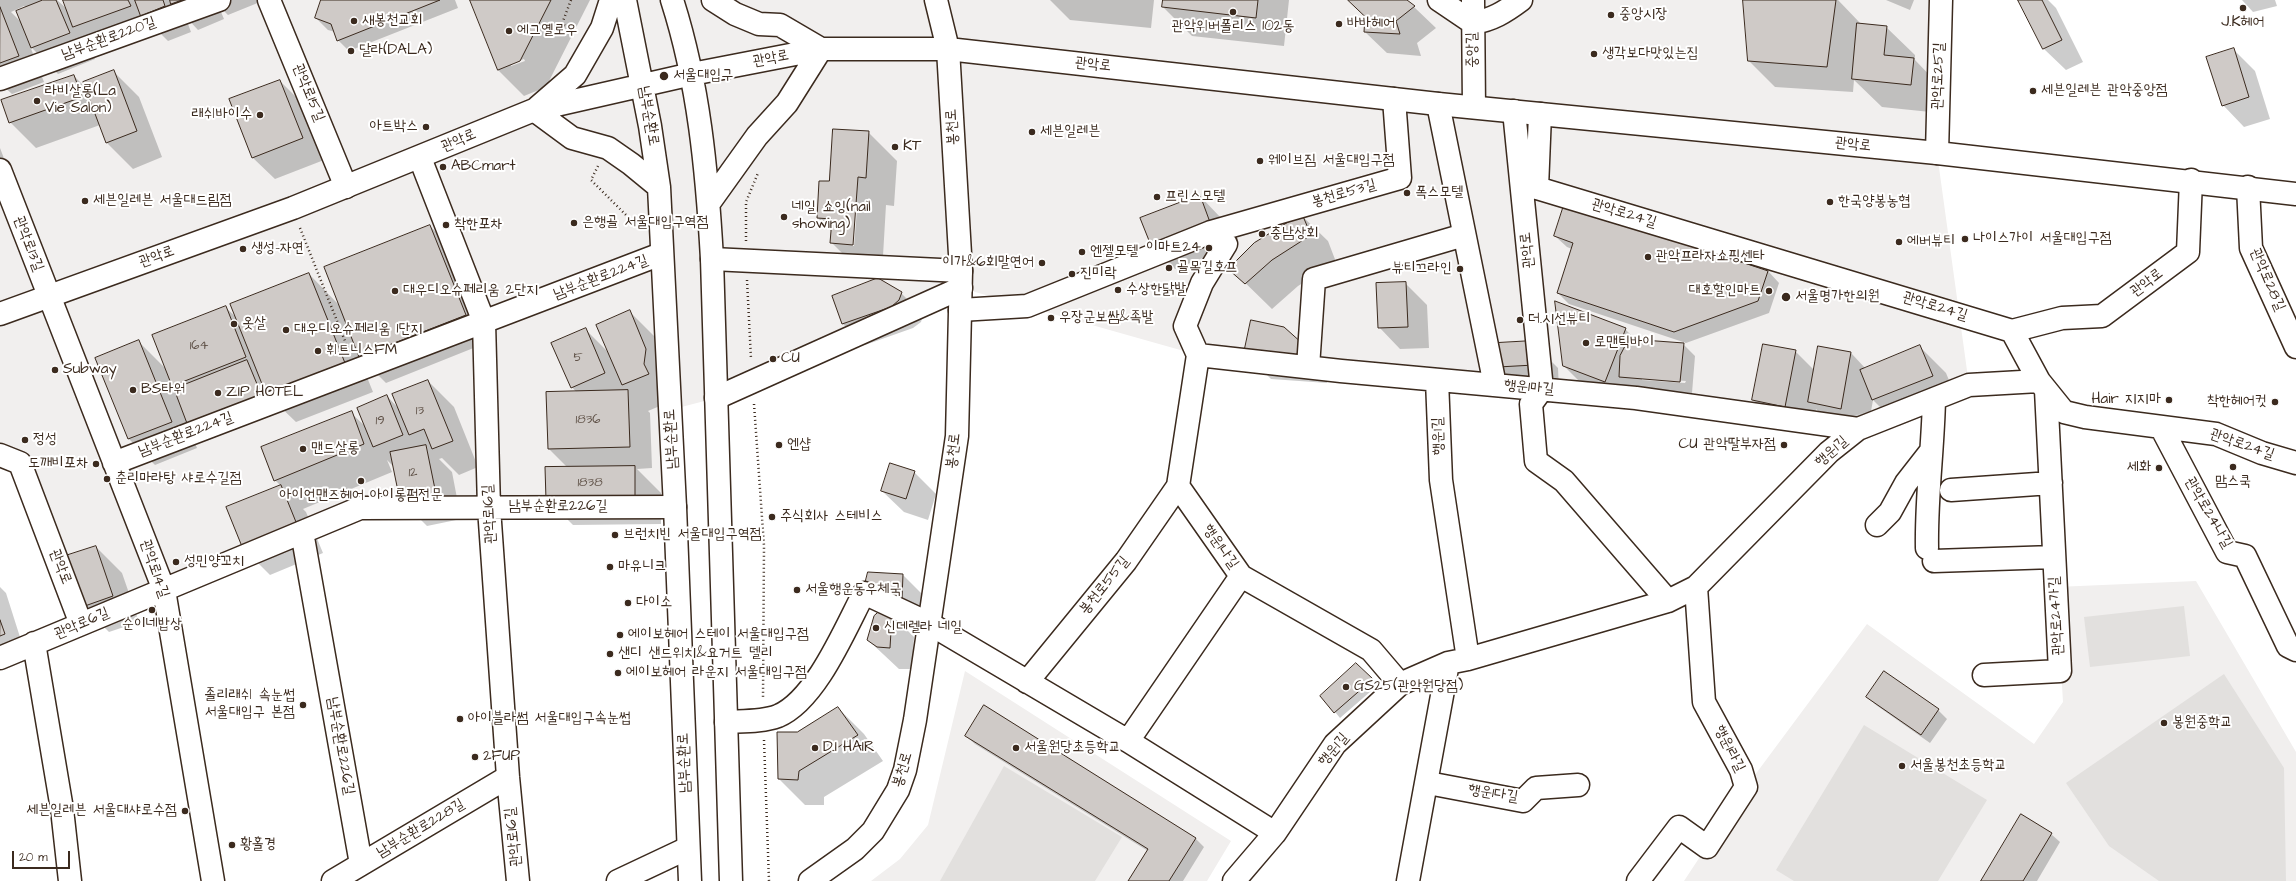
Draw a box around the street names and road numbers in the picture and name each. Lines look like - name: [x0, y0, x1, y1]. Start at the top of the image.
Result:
- street label: 남부순환로220길: [59, 14, 159, 64]
- street label: 중앙길: [1464, 32, 1482, 68]
- street label: 관악로25길: [1929, 42, 1949, 110]
- street label: 관악로: [752, 47, 790, 71]
- street label: 관악로: [1074, 54, 1112, 76]
- street label: 관악로15길: [288, 61, 328, 125]
- street label: 남부순환로: [634, 85, 662, 147]
- street label: 봉천로: [943, 108, 963, 146]
- street label: 관악로: [439, 126, 479, 156]
- street label: 관악로: [1834, 134, 1872, 156]
- street label: 봉천로53길: [1310, 176, 1378, 212]
- street label: 관악로24길: [1589, 196, 1659, 232]
- street label: 관악로13길: [9, 214, 47, 274]
- street label: 관악로: [1517, 231, 1539, 269]
- street label: 관악로: [137, 242, 177, 272]
- street label: 관악로28길: [2246, 246, 2288, 314]
- street label: 남부순환로224길: [551, 252, 651, 304]
- street label: 관악로: [2127, 265, 2167, 301]
- street label: 관악로24길: [1900, 289, 1970, 325]
- street label: 행운1마길: [1503, 377, 1555, 399]
- street label: 남부순환로: [661, 408, 683, 470]
- street label: 남부순환로224길: [136, 409, 236, 461]
- street label: 행운1길: [1429, 417, 1449, 455]
- street label: 관악로24길: [2207, 426, 2277, 464]
- street label: 봉천로: [943, 432, 965, 470]
- street label: 행운1길: [1812, 433, 1852, 471]
- street label: 관악로24나길: [2180, 474, 2236, 552]
- street label: 관악로16길: [479, 484, 501, 544]
- street label: 남부순환로226길: [509, 498, 607, 516]
- street label: 행운1나길: [1198, 521, 1242, 573]
- street label: 관악로14길: [136, 538, 172, 600]
- street label: 관악로: [45, 547, 75, 587]
- street label: 봉천로55길: [1076, 553, 1134, 619]
- street label: 관악로24가길: [2046, 576, 2068, 656]
- street label: 관악로6길: [52, 604, 112, 644]
- street label: 남부순환로226길: [323, 696, 357, 796]
- street label: 행운1라길: [1710, 723, 1748, 775]
- street label: 행운1길: [1315, 730, 1353, 770]
- street label: 남부순환로: [675, 733, 695, 793]
- street label: 봉천로: [889, 750, 917, 790]
- street label: 행운1다길: [1467, 781, 1519, 807]
- street label: 남부순환로228길: [374, 796, 468, 862]
- street label: 관악로16길: [502, 806, 526, 868]

